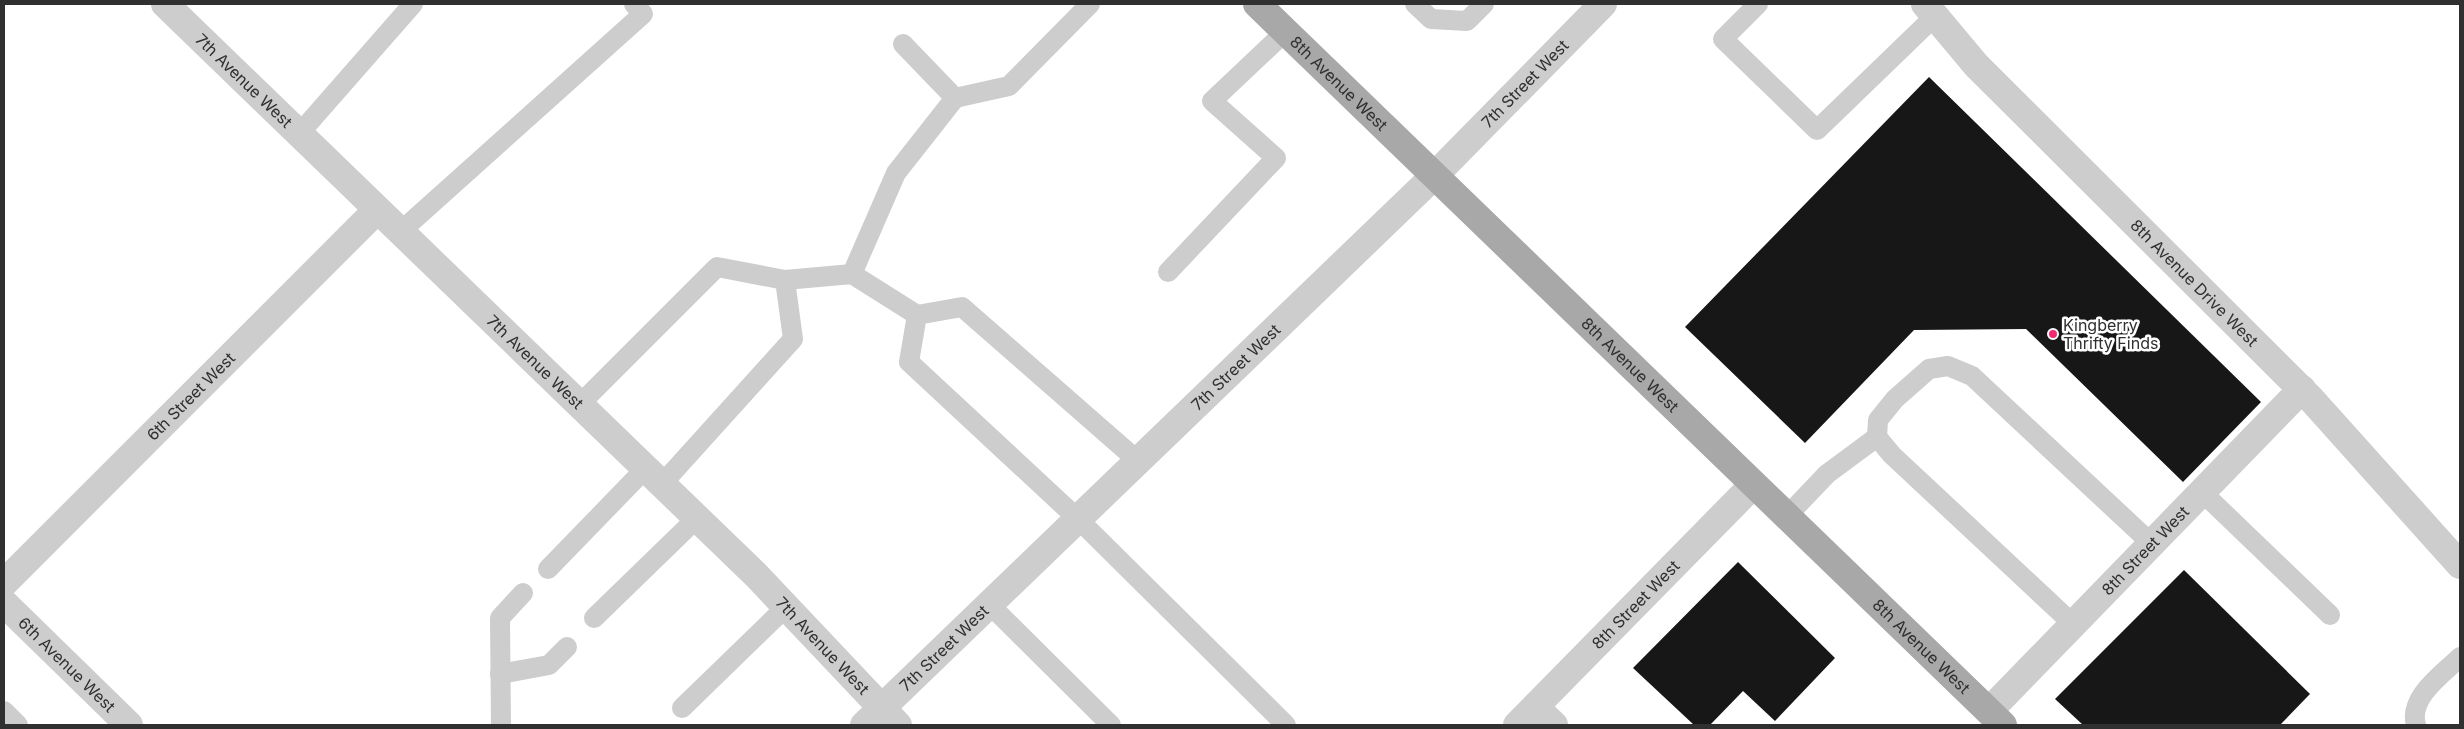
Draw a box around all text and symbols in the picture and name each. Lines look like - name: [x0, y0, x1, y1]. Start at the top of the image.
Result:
- street label: 7th Avenue West: [192, 29, 297, 132]
- street label: 8th Avenue West: [1286, 32, 1392, 135]
- street label: 7th Street West: [1477, 35, 1573, 132]
- street label: 8th Avenue Drive West: [2126, 215, 2262, 351]
- street label: 7th Avenue West: [483, 311, 588, 413]
- street label: 8th Avenue West: [1577, 313, 1683, 416]
- place label: Kingberry Thrifty Finds: [2063, 315, 2158, 353]
- street label: 7th Street West: [1187, 320, 1284, 414]
- marker: Kingberry Thrifty Finds: [2047, 328, 2059, 340]
- street label: 6th Street West: [142, 348, 239, 445]
- street label: 8th Street West: [2097, 502, 2193, 599]
- street label: 8th Street West: [1587, 556, 1684, 653]
- street label: 7th Avenue West: [772, 593, 874, 699]
- street label: 8th Avenue West: [1869, 595, 1974, 698]
- street label: 7th Street West: [895, 601, 993, 695]
- street label: 6th Avenue West: [14, 613, 120, 716]

